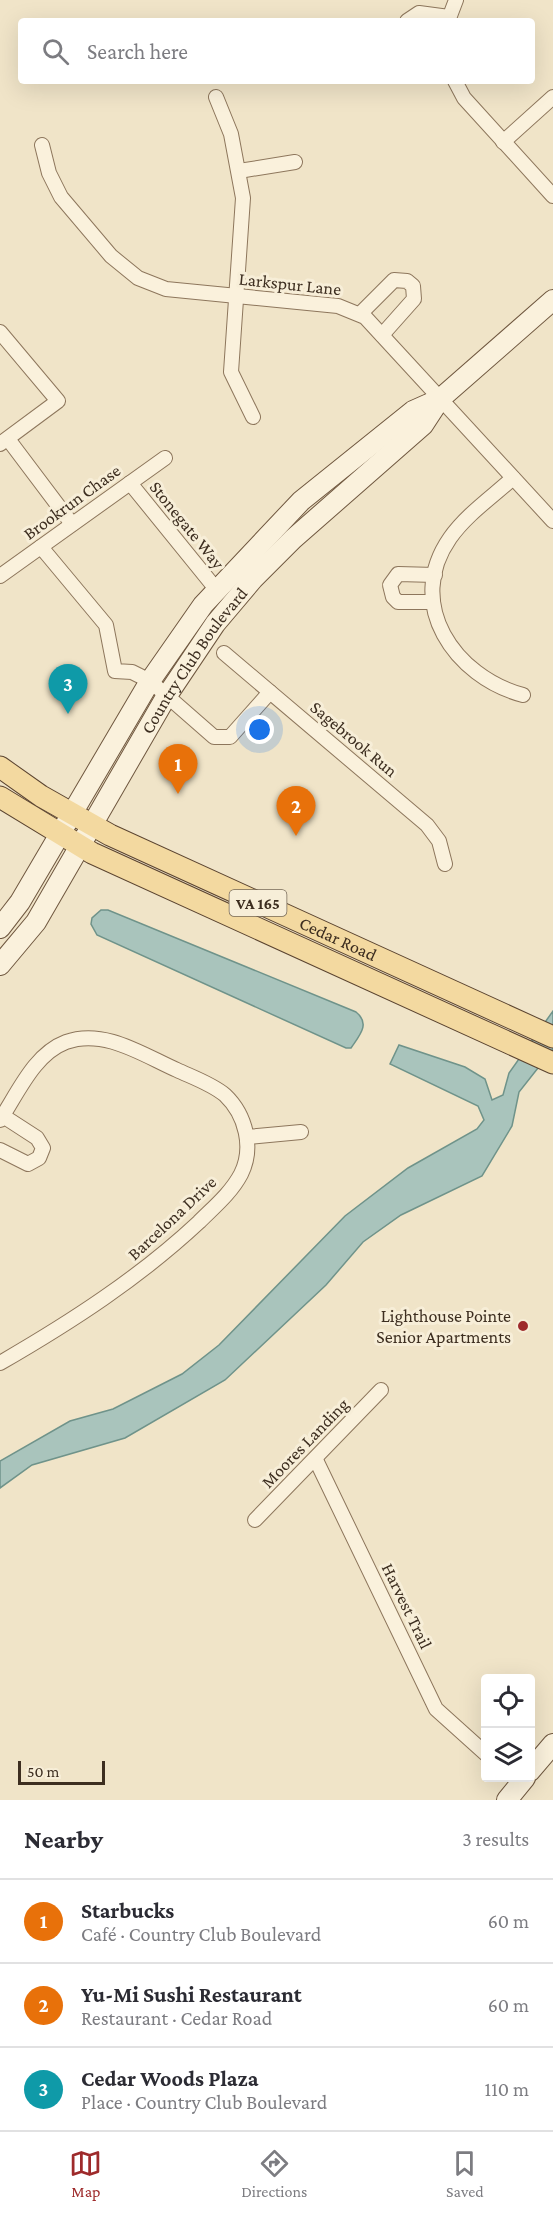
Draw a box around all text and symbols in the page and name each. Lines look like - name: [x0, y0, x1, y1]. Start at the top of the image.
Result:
- search box: [18, 18, 535, 84]
- icon: search: [39, 35, 72, 68]
- text: Search here: [87, 39, 188, 64]
- street label: Larkspur Lane: [238, 269, 342, 299]
- street label: Brookrun Chase: [20, 460, 124, 544]
- street label: Stonegate Way: [146, 477, 229, 573]
- street label: Country Club Boulevard: [137, 583, 252, 737]
- pin: 3: [48, 664, 88, 714]
- street label: Sagebrook Run: [306, 697, 402, 781]
- your location: [245, 715, 274, 744]
- pin: 1: [158, 744, 198, 794]
- pin: 2: [276, 786, 316, 836]
- road number: VA 165: [230, 890, 286, 916]
- street label: Cedar Road: [296, 913, 380, 965]
- street label: Barcelona Drive: [124, 1172, 220, 1264]
- place label: Lighthouse Pointe Senior Apartments: [376, 1306, 511, 1347]
- marker: Lighthouse Pointe Senior Apartments: [516, 1319, 530, 1333]
- street label: Moores Landing: [257, 1394, 353, 1492]
- street label: Harvest Trail: [378, 1560, 436, 1652]
- map controls: [481, 1674, 535, 1782]
- button: locate: [481, 1674, 535, 1728]
- button: layers: [481, 1728, 535, 1782]
- scale bar: [18, 1758, 105, 1786]
- text: 50 m: [27, 1763, 59, 1780]
- text: Nearby: [24, 1825, 103, 1854]
- text: 3 results: [462, 1828, 529, 1850]
- text: Starbucks: [81, 1898, 174, 1923]
- text: 1: [40, 1910, 47, 1932]
- text: 60 m: [488, 1910, 529, 1932]
- text: Café · Country Club Boulevard: [81, 1923, 321, 1945]
- text: Yu-Mi Sushi Restaurant: [81, 1982, 302, 2007]
- text: 2: [38, 1994, 49, 2016]
- text: 60 m: [488, 1994, 529, 2016]
- text: Restaurant · Cedar Road: [81, 2007, 272, 2029]
- text: Cedar Woods Plaza: [81, 2066, 258, 2091]
- text: 3: [39, 2078, 48, 2100]
- text: 110 m: [485, 2078, 529, 2100]
- text: Place · Country Club Boulevard: [81, 2091, 327, 2113]
- tab: Map: [69, 2147, 102, 2200]
- tab: Directions: [241, 2147, 307, 2200]
- tab: Saved: [446, 2147, 484, 2200]

